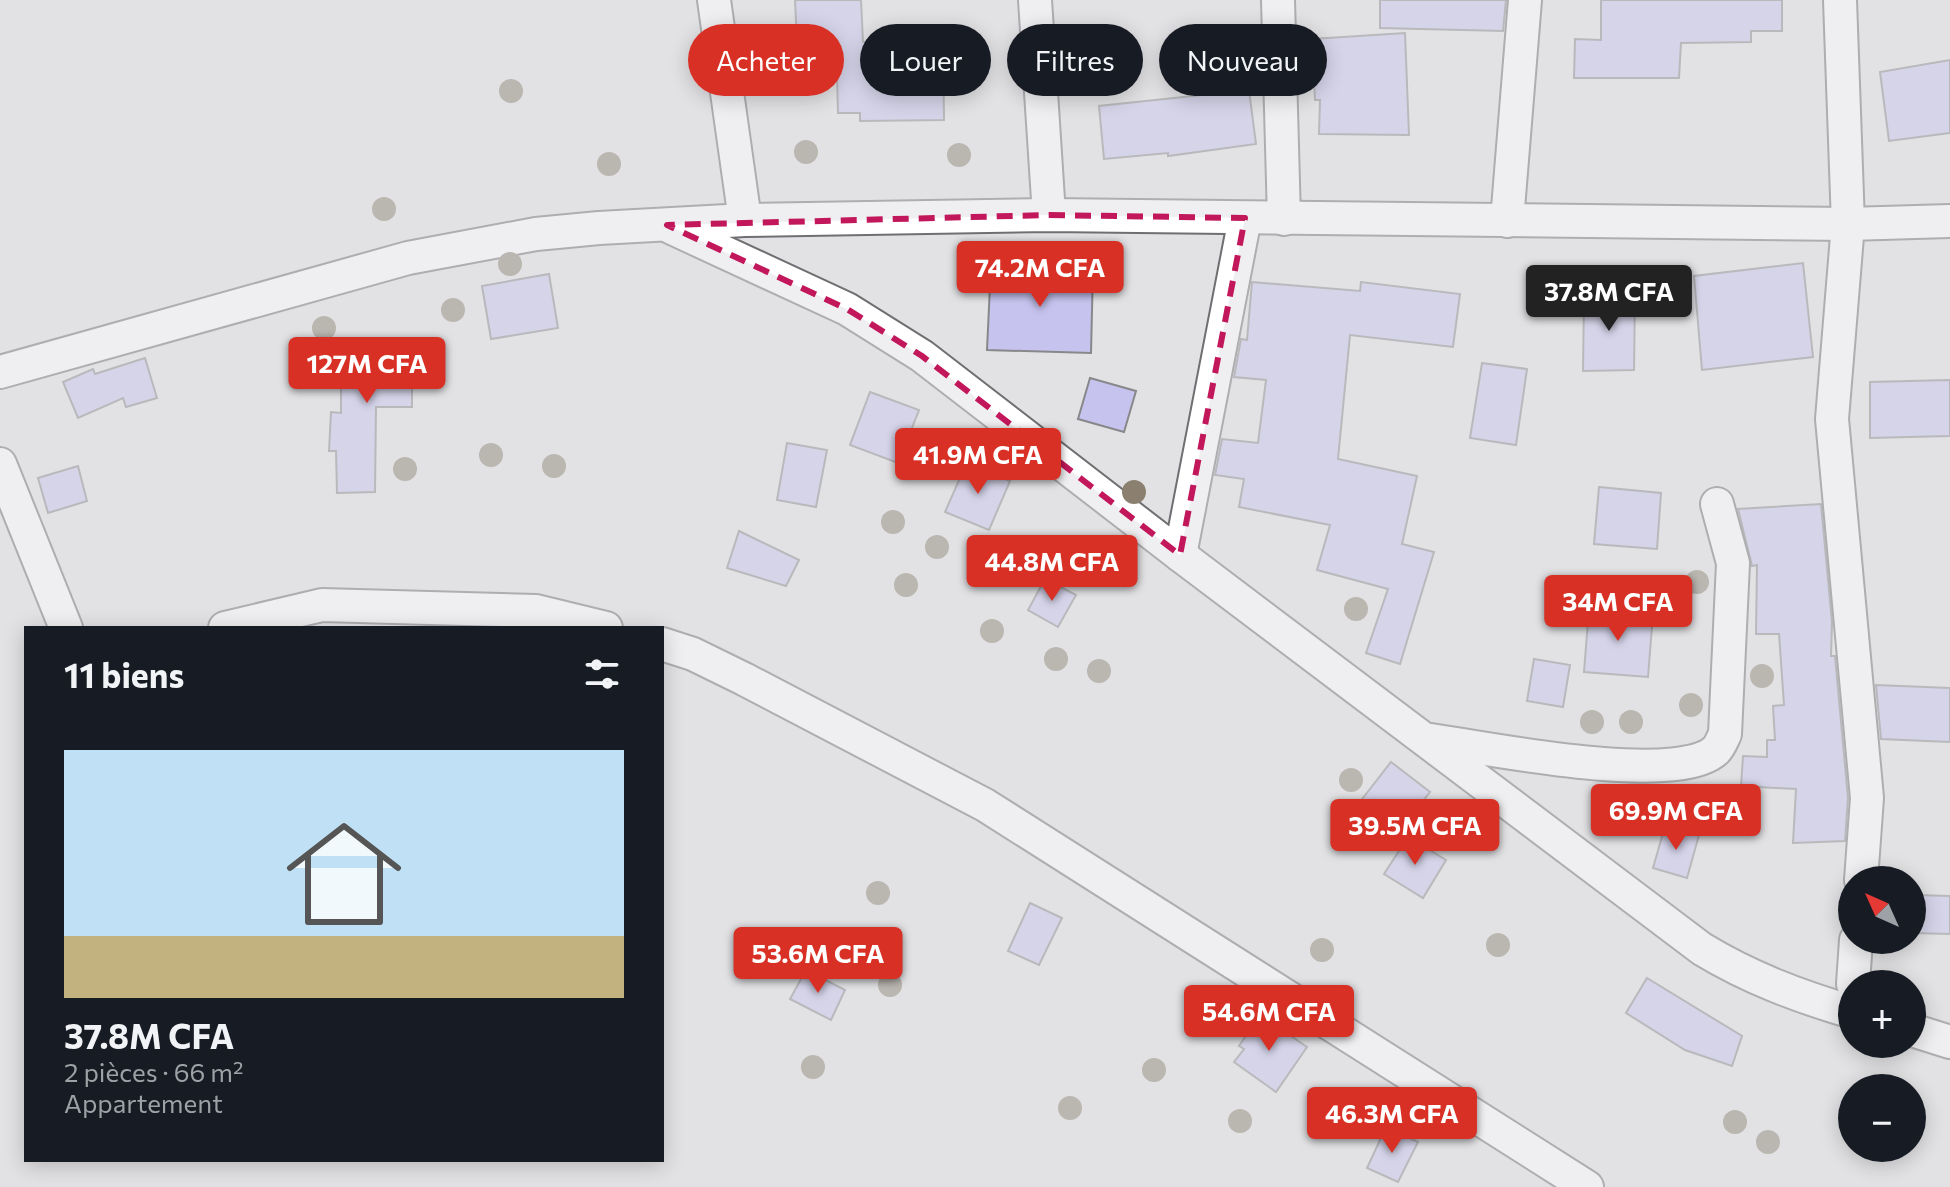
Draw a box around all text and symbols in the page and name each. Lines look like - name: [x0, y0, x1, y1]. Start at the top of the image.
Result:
- chip: Acheter: [688, 24, 844, 96]
- chip: Louer: [860, 24, 991, 96]
- chip: Filtres: [1007, 24, 1143, 96]
- chip: Nouveau: [1159, 24, 1327, 96]
- pin: 74.2M CFA: [948, 241, 1132, 309]
- text: 74.2M CFA: [975, 251, 1105, 282]
- pin: 37.8M CFA: [1517, 265, 1701, 333]
- text: 37.8M CFA: [1544, 275, 1674, 306]
- pin: 127M CFA: [284, 337, 450, 405]
- text: 127M CFA: [306, 347, 428, 378]
- pin: 41.9M CFA: [886, 428, 1070, 496]
- text: 41.9M CFA: [913, 438, 1043, 469]
- pin: 44.8M CFA: [960, 535, 1144, 603]
- text: 44.8M CFA: [985, 545, 1119, 576]
- pin: 34M CFA: [1544, 575, 1692, 643]
- text: 34M CFA: [1562, 585, 1674, 616]
- icon: filters: [580, 652, 624, 696]
- text: 11 biens: [64, 653, 184, 695]
- pin: 69.9M CFA: [1584, 784, 1768, 852]
- text: 69.9M CFA: [1609, 794, 1743, 825]
- pin: 39.5M CFA: [1323, 799, 1507, 867]
- icon: home: [272, 802, 416, 946]
- text: 39.5M CFA: [1348, 809, 1482, 840]
- north arrow: [1838, 866, 1926, 954]
- map controls: [1838, 866, 1926, 1162]
- pin: 53.6M CFA: [726, 927, 910, 995]
- text: 53.6M CFA: [752, 937, 884, 968]
- button: +: [1838, 970, 1926, 1058]
- pin: 54.6M CFA: [1177, 985, 1361, 1053]
- text: 54.6M CFA: [1202, 995, 1336, 1026]
- text: 37.8M CFA: [64, 1014, 234, 1056]
- text: 2 pièces · 66 m²: [64, 1056, 243, 1087]
- button: −: [1838, 1074, 1926, 1162]
- text: Appartement: [64, 1087, 223, 1118]
- pin: 46.3M CFA: [1300, 1087, 1484, 1155]
- text: 46.3M CFA: [1325, 1097, 1459, 1128]

